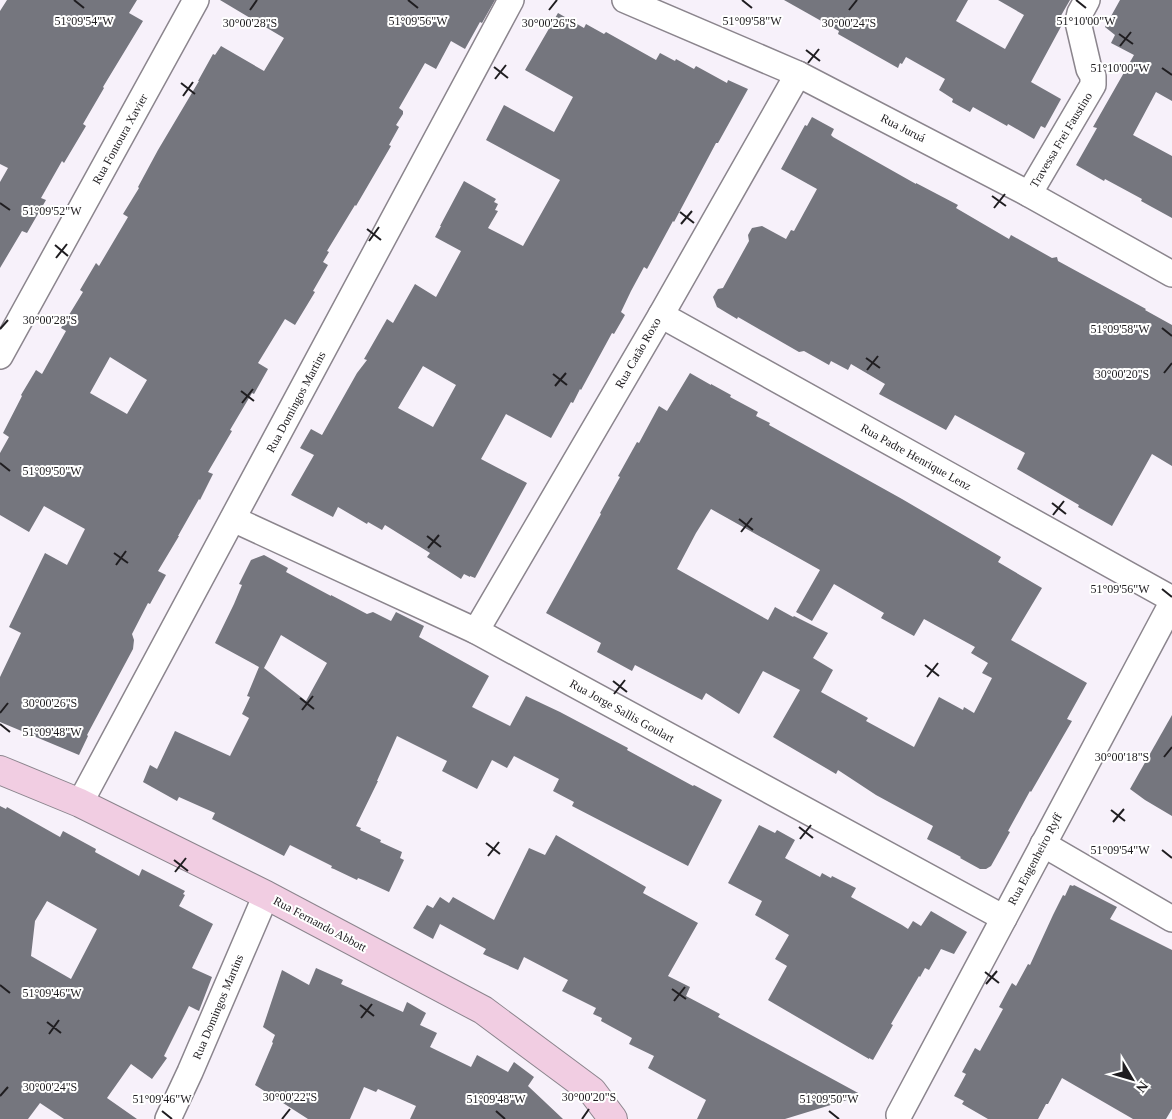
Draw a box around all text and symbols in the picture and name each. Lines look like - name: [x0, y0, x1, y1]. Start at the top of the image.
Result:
- text: 51°09'54"W: [54, 14, 114, 28]
- text: 51°09'56"W: [388, 14, 448, 28]
- text: 51°09'58"W: [722, 14, 782, 28]
- text: 51°10'00"W: [1056, 14, 1116, 28]
- text: 30°00'28"S: [223, 16, 277, 30]
- text: 30°00'26"S: [522, 16, 576, 30]
- text: 30°00'24"S: [822, 16, 876, 30]
- text: 51°10'00"W: [1090, 61, 1150, 75]
- street label: Travessa Frei Faustino: [1027, 90, 1095, 190]
- street label: Rua Fontoura Xavier: [89, 91, 151, 187]
- street label: Rua Juruá: [878, 111, 928, 146]
- text: 51°09'52"W: [22, 204, 82, 218]
- text: 30°00'28"S: [23, 313, 77, 327]
- street label: Rua Catão Roxo: [612, 315, 664, 391]
- text: 51°09'58"W: [1090, 322, 1150, 336]
- street label: Rua Domingos Martins: [263, 349, 329, 455]
- text: 30°00'20"S: [1095, 367, 1149, 381]
- street label: Rua Padre Henrique Lenz: [858, 421, 974, 493]
- text: 51°09'50"W: [22, 464, 82, 478]
- text: 51°09'56"W: [1090, 582, 1150, 596]
- street label: Rua Jorge Sallis Goulart: [567, 676, 677, 746]
- text: 30°00'26"S: [23, 696, 77, 710]
- text: 51°09'48"W: [22, 725, 82, 739]
- text: 30°00'18"S: [1095, 750, 1149, 764]
- street label: Rua Engenheiro Ryff: [1005, 811, 1065, 907]
- text: 51°09'54"W: [1090, 843, 1150, 857]
- street label: Rua Fernando Abbott: [271, 894, 369, 955]
- street label: Rua Domingos Martins: [190, 952, 247, 1062]
- text: 51°09'46"W: [22, 986, 82, 1000]
- north arrow: [1107, 1054, 1157, 1104]
- text: N: [1133, 1078, 1151, 1095]
- text: 30°00'24"S: [23, 1080, 77, 1094]
- text: 30°00'22"S: [263, 1090, 317, 1104]
- text: 30°00'20"S: [562, 1090, 616, 1104]
- text: 51°09'46"W: [132, 1092, 192, 1106]
- text: 51°09'48"W: [466, 1092, 526, 1106]
- text: 51°09'50"W: [799, 1092, 859, 1106]

